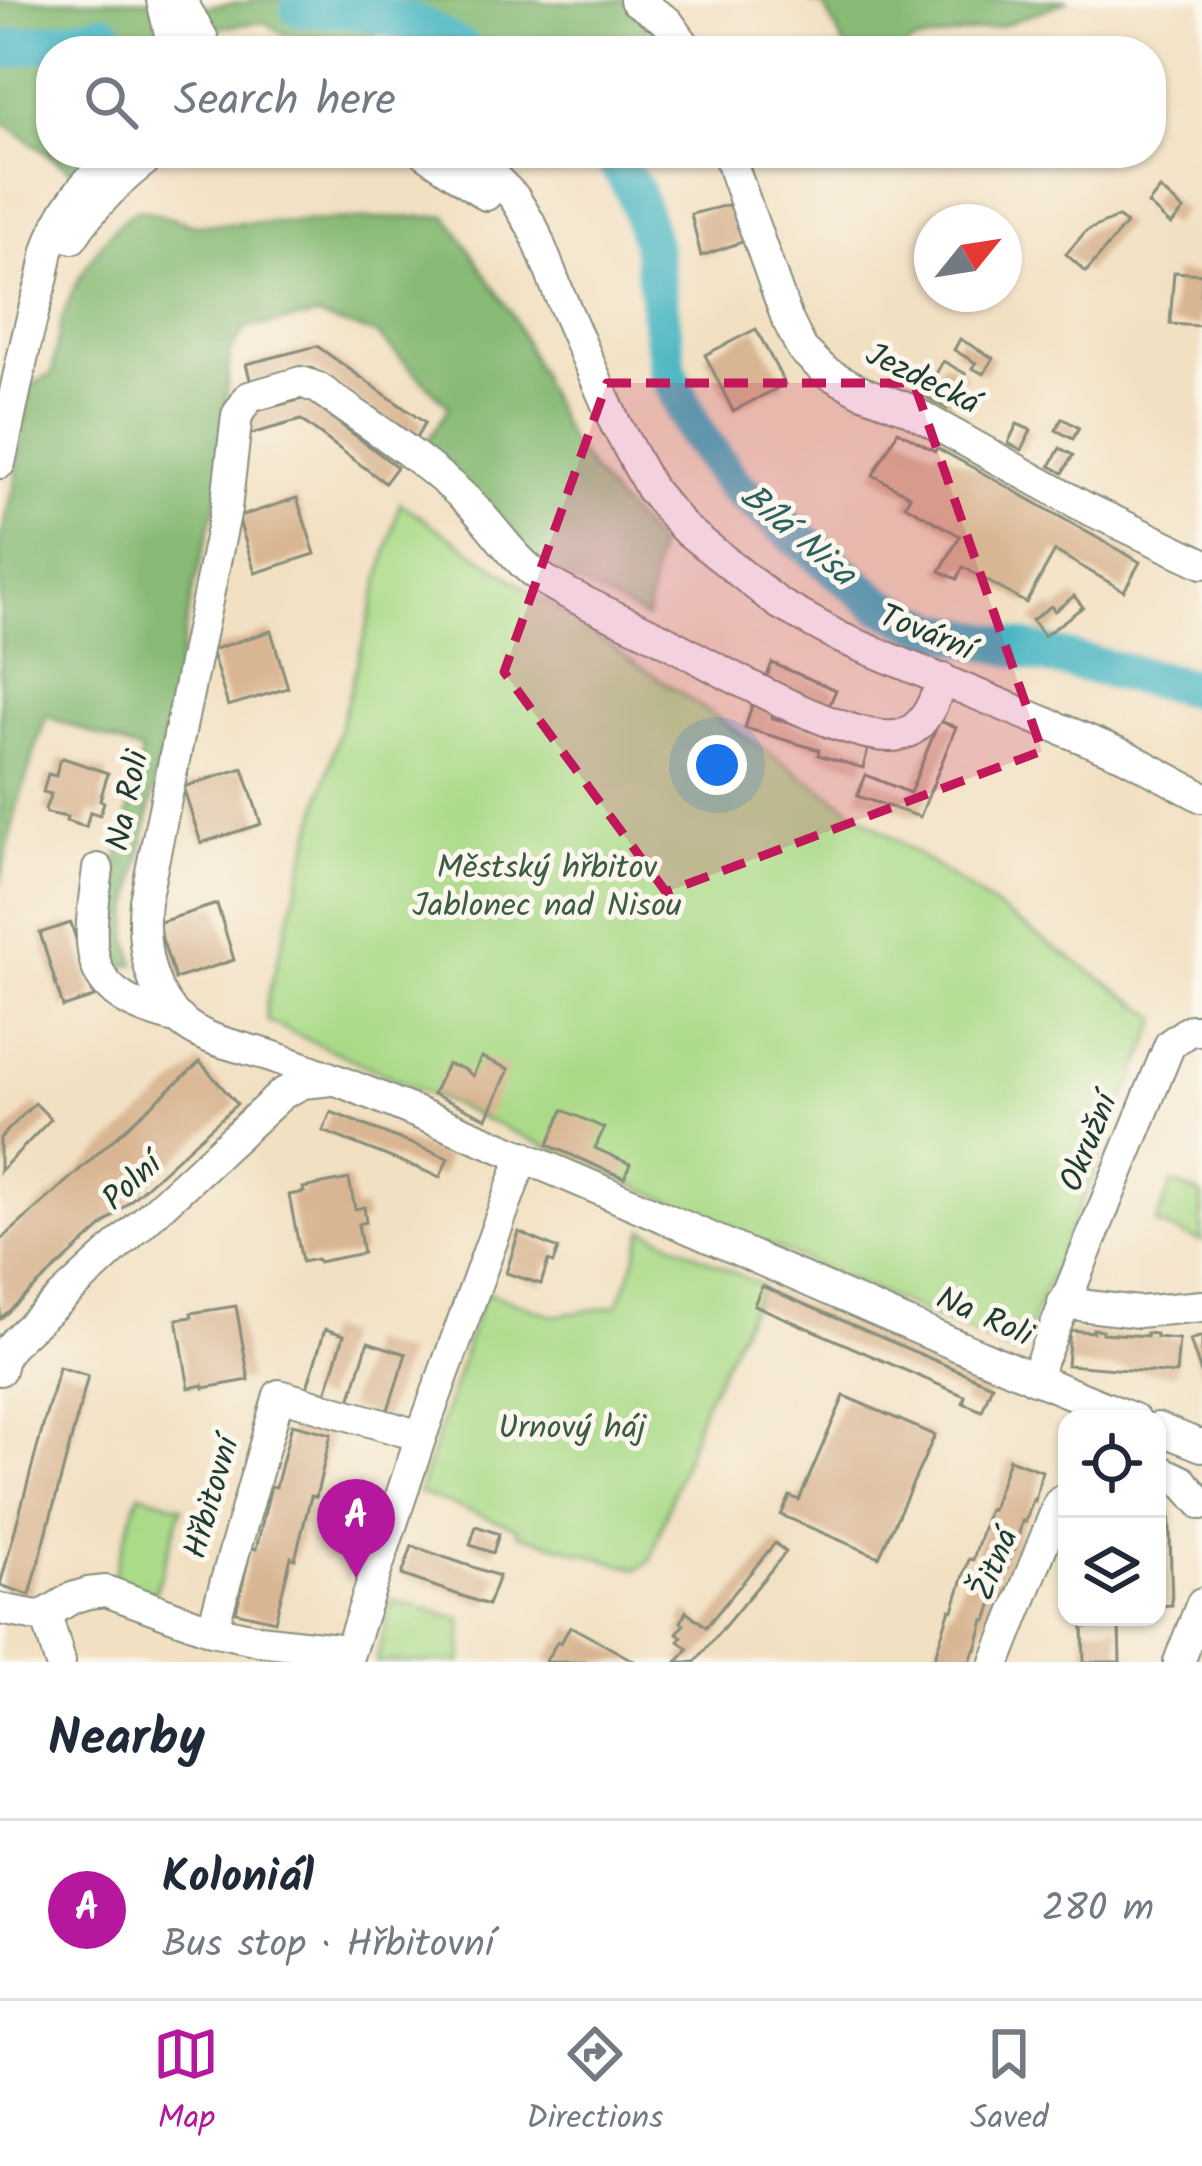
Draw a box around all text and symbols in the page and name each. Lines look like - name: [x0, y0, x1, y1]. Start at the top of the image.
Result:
- search box: [36, 36, 1166, 168]
- text: Search here: [174, 66, 396, 138]
- icon: search: [78, 69, 144, 135]
- north arrow: [914, 204, 1022, 312]
- street label: Jezdecká: [856, 329, 991, 432]
- water label: Bílá Nisa: [726, 470, 869, 603]
- street label: Tovární: [870, 591, 986, 679]
- your location: [687, 735, 747, 795]
- street label: Na Roli: [93, 745, 166, 856]
- park label: Městský hřbitov Jablonec nad Nisou: [412, 843, 682, 934]
- street label: Okružní: [1046, 1081, 1136, 1200]
- street label: Polní: [91, 1137, 179, 1225]
- street label: Na Roli: [927, 1273, 1042, 1363]
- park label: Urnový háj: [498, 1403, 647, 1456]
- map controls: [1058, 1410, 1166, 1626]
- button: locate: [1058, 1410, 1166, 1518]
- street label: Hřbitovní: [170, 1426, 257, 1565]
- pin: A: [317, 1479, 395, 1578]
- street label: Žitná: [958, 1517, 1036, 1609]
- button: layers: [1058, 1518, 1166, 1626]
- text: Nearby: [48, 1700, 205, 1781]
- text: Koloniál: [162, 1843, 314, 1915]
- text: A: [75, 1879, 99, 1941]
- text: 280 m: [1042, 1879, 1154, 1941]
- text: Bus stop · Hřbitovní: [162, 1915, 494, 1977]
- tab: Map: [153, 2021, 219, 2146]
- tab: Directions: [526, 2021, 663, 2146]
- tab: Saved: [970, 2021, 1049, 2146]

